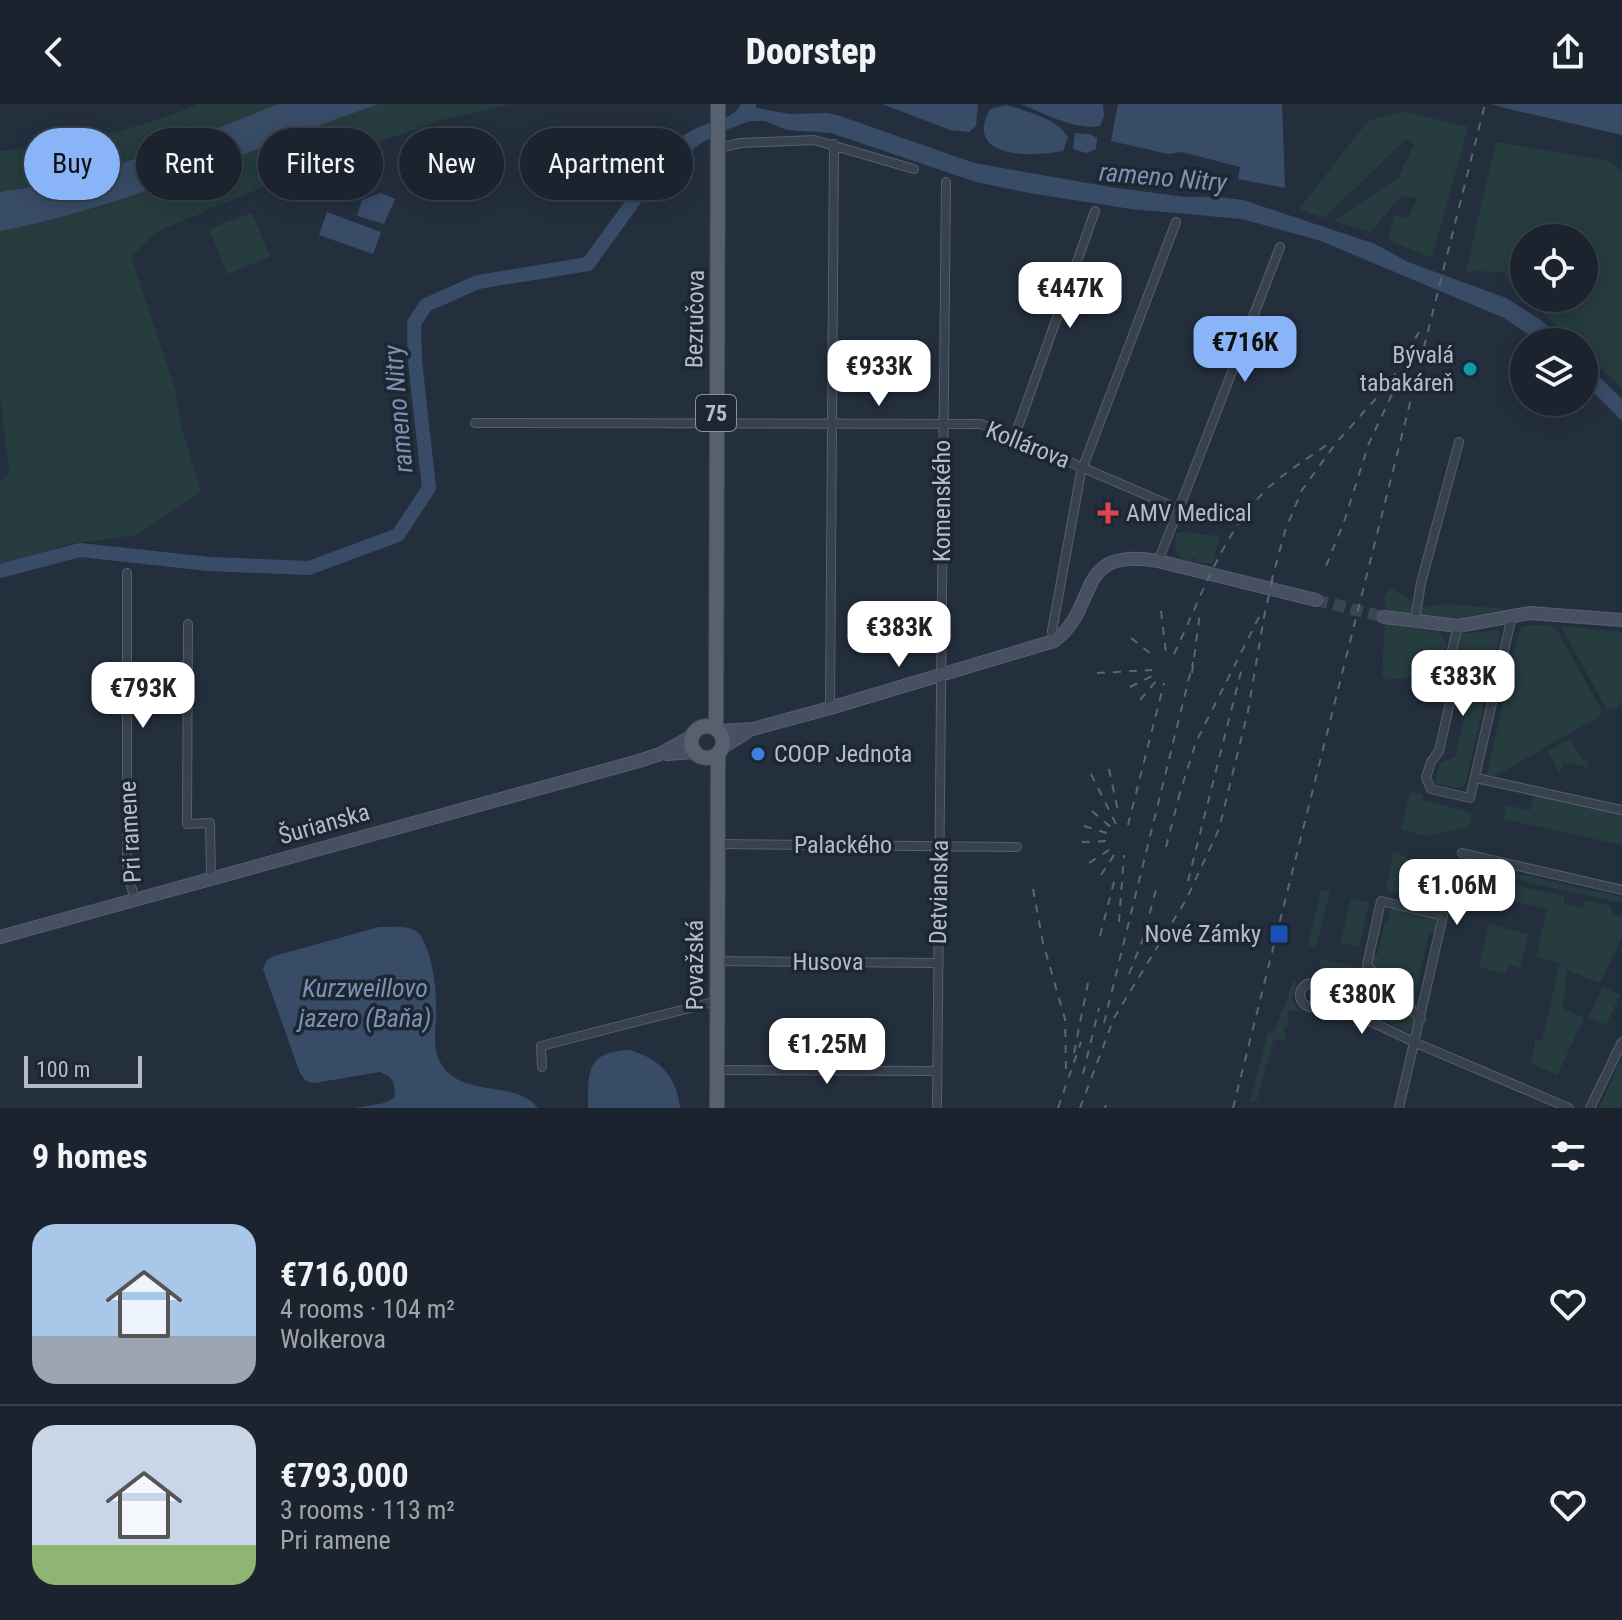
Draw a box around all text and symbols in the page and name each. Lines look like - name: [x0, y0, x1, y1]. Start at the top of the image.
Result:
- icon: back: [32, 30, 76, 74]
- icon: share: [1546, 30, 1590, 74]
- text: Doorstep: [746, 31, 876, 73]
- chip: Buy: [24, 128, 120, 200]
- chip: Rent: [136, 128, 242, 200]
- chip: Filters: [258, 128, 383, 200]
- chip: New: [399, 128, 504, 200]
- chip: Apartment: [520, 128, 693, 200]
- water label: rameno Nitry: [1098, 156, 1230, 198]
- map controls: [1510, 224, 1598, 416]
- button: locate: [1510, 224, 1598, 312]
- pin: €447K: [1014, 262, 1126, 330]
- street label: Bezručova: [680, 270, 710, 368]
- text: €447K: [1037, 273, 1103, 303]
- pin: €716K: [1189, 316, 1301, 384]
- text: €716K: [1212, 327, 1278, 357]
- button: layers: [1510, 328, 1598, 416]
- pin: €933K: [823, 340, 935, 408]
- place label: Bývalá tabakáreň: [1360, 341, 1454, 397]
- water label: rameno Nitry: [377, 342, 419, 474]
- text: €933K: [846, 351, 912, 381]
- marker: Bývalá tabakáreň: [1461, 360, 1479, 378]
- road number: 75: [696, 395, 736, 431]
- street label: Kollárova: [982, 416, 1074, 474]
- street label: Komenského: [928, 440, 956, 562]
- place label: AMV Medical: [1126, 499, 1252, 527]
- marker: AMV Medical: [1097, 502, 1119, 524]
- pin: €383K: [843, 601, 955, 669]
- text: €383K: [866, 612, 932, 642]
- pin: €383K: [1407, 650, 1519, 718]
- text: €383K: [1430, 661, 1496, 691]
- pin: €793K: [87, 662, 199, 730]
- text: €793K: [110, 673, 176, 703]
- place label: COOP Jednota: [774, 740, 912, 768]
- marker: COOP Jednota: [749, 745, 767, 763]
- street label: Pri ramene: [113, 780, 147, 884]
- street label: Šurianska: [275, 798, 373, 850]
- street label: Palackého: [794, 831, 892, 859]
- street label: Detvianska: [924, 840, 954, 944]
- pin: €1.06M: [1392, 859, 1522, 927]
- text: €1.06M: [1417, 870, 1497, 900]
- street label: Považská: [681, 920, 709, 1010]
- place label: Nové Zámky: [1144, 920, 1261, 948]
- marker: Nové Zámky: [1268, 923, 1290, 945]
- street label: Husova: [793, 948, 863, 976]
- pin: €380K: [1306, 968, 1418, 1036]
- water label: Kurzweillovo jazero (Baňa): [296, 973, 431, 1033]
- text: €380K: [1329, 979, 1395, 1009]
- pin: €1.25M: [762, 1018, 892, 1086]
- text: €1.25M: [787, 1029, 867, 1059]
- scale bar: [24, 1052, 142, 1088]
- text: 100 m: [36, 1057, 90, 1082]
- icon: filters: [1546, 1134, 1590, 1178]
- text: 9 homes: [32, 1136, 148, 1176]
- text: €716,000: [280, 1254, 409, 1294]
- icon: home: [96, 1256, 192, 1352]
- icon: heart: [1546, 1282, 1590, 1326]
- text: 4 rooms · 104 m²: [280, 1294, 455, 1324]
- text: Wolkerova: [280, 1324, 386, 1354]
- text: €793,000: [280, 1455, 409, 1495]
- icon: home: [96, 1457, 192, 1553]
- icon: heart: [1546, 1483, 1590, 1527]
- text: 3 rooms · 113 m²: [280, 1495, 455, 1525]
- text: Pri ramene: [280, 1525, 391, 1555]

